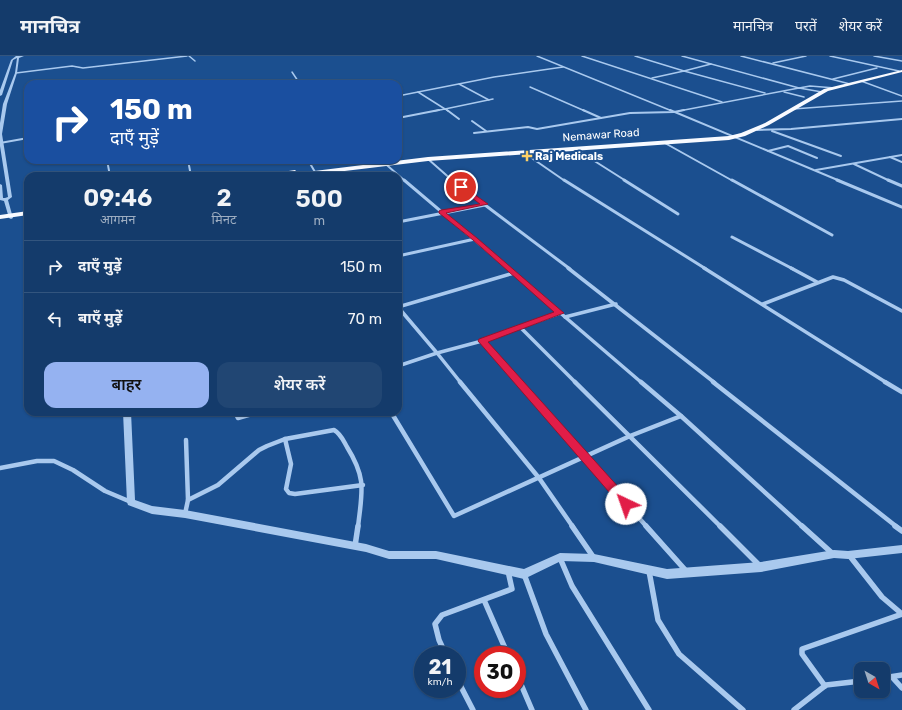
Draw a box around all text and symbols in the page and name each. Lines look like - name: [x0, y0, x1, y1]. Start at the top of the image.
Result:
- text: मानचित्र: [20, 15, 80, 38]
- text: मानचित्र: [733, 18, 773, 35]
- text: परतें: [795, 18, 817, 35]
- text: शेयर करें: [839, 18, 882, 35]
- text: 150 m: [110, 93, 193, 126]
- icon: right: [44, 96, 96, 148]
- street label: Nemawar Road: [562, 126, 640, 144]
- text: दाएँ मुड़ें: [110, 127, 159, 149]
- place label: Raj Medicals: [535, 150, 603, 163]
- marker: Raj Medicals: [522, 151, 532, 161]
- pin: [444, 170, 478, 204]
- icon: arrive: [450, 176, 472, 198]
- text: 09:46: [83, 184, 152, 212]
- text: 2: [216, 184, 232, 212]
- text: 500: [296, 185, 343, 213]
- text: आगमन: [100, 212, 136, 227]
- text: मिनट: [212, 212, 236, 227]
- text: m: [313, 213, 325, 228]
- icon: right: [44, 256, 66, 278]
- text: दाएँ मुड़ें: [78, 257, 121, 275]
- text: 150 m: [340, 258, 382, 276]
- icon: left: [44, 308, 66, 330]
- text: बाएँ मुड़ें: [78, 309, 122, 327]
- text: 70 m: [348, 310, 382, 328]
- button: बाहर: [44, 362, 209, 408]
- button: शेयर करें: [217, 362, 382, 408]
- position arrow: [605, 483, 647, 525]
- speed limit sign: 30: [474, 646, 526, 698]
- text: 21: [429, 655, 451, 679]
- north arrow: [854, 662, 890, 698]
- map controls: [854, 662, 890, 698]
- text: km/h: [428, 676, 452, 688]

